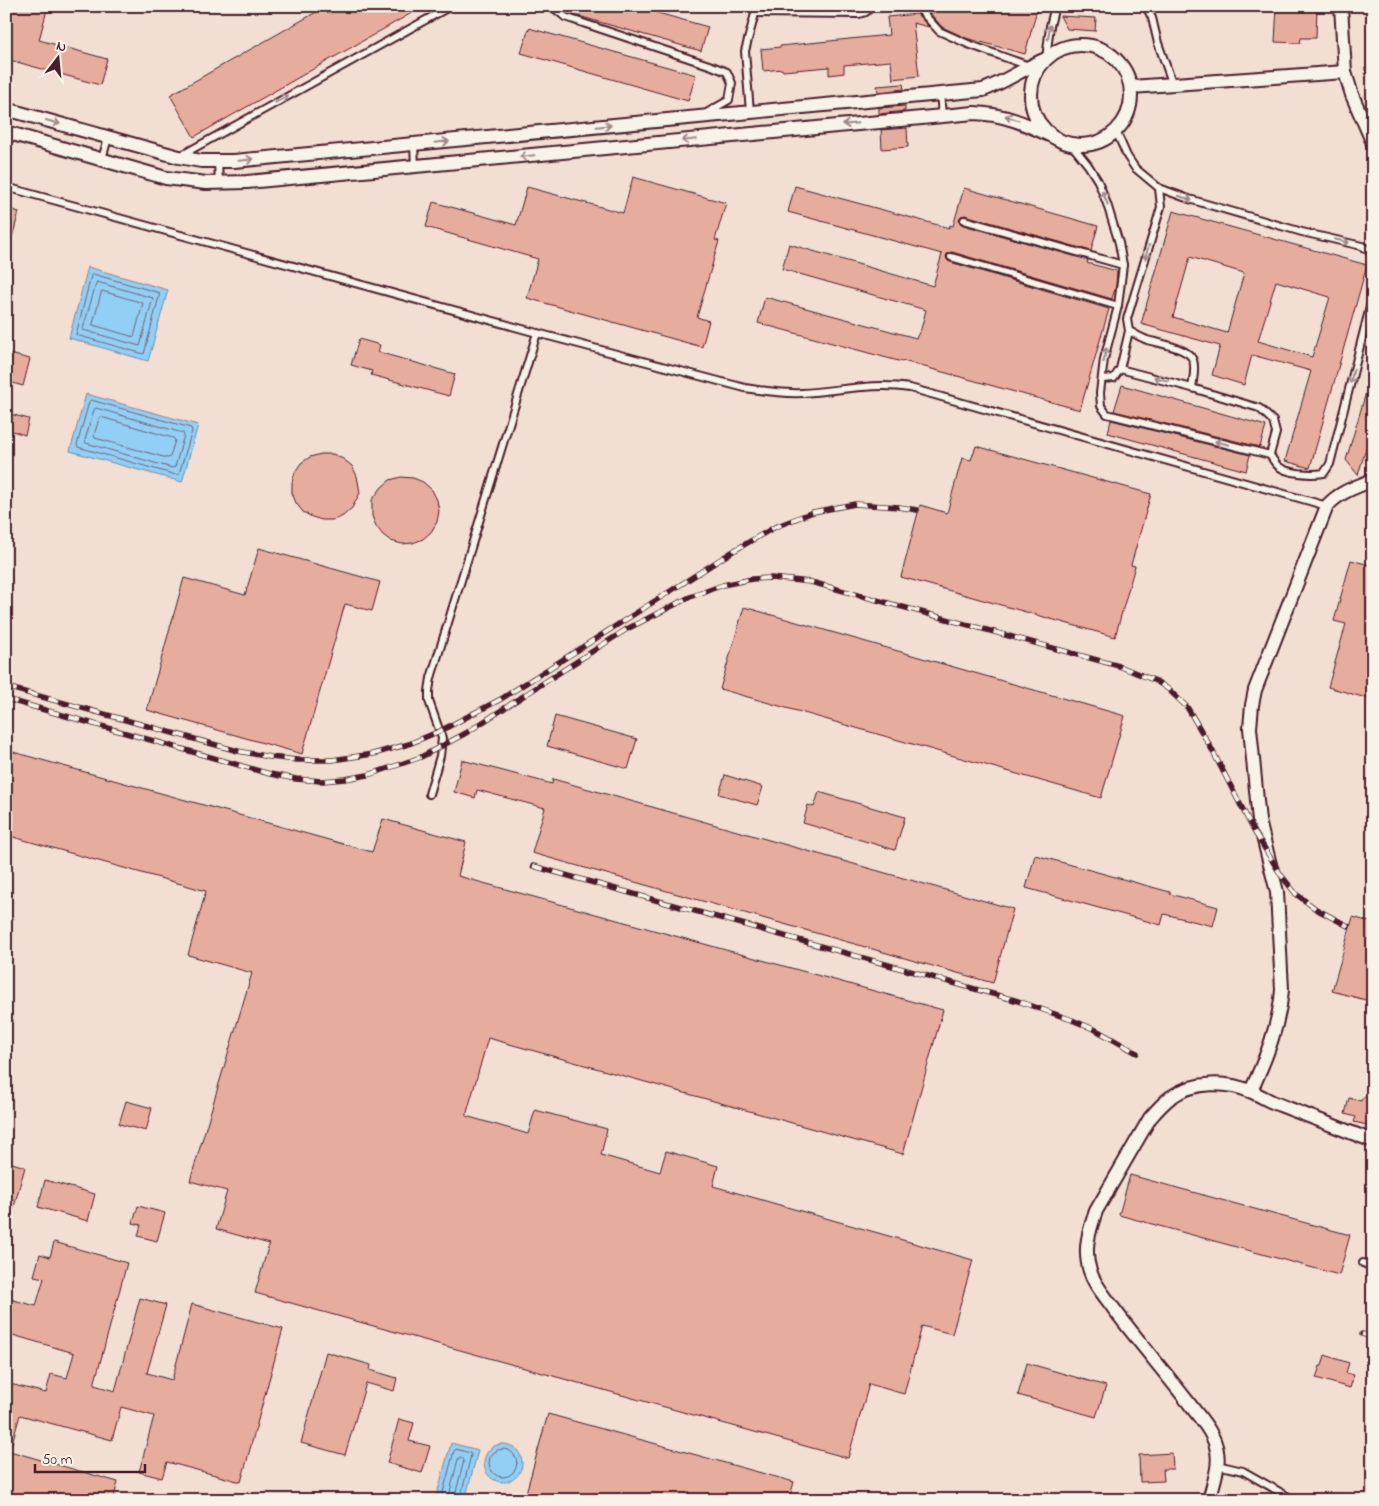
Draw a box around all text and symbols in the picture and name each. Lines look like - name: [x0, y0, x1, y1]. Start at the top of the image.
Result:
- one-way arrow: [1044, 24, 1054, 40]
- north arrow: [32, 32, 82, 82]
- text: N: [54, 36, 69, 58]
- one-way arrow: [275, 94, 289, 104]
- one-way arrow: [1004, 113, 1020, 123]
- one-way arrow: [45, 118, 61, 128]
- one-way arrow: [843, 119, 859, 129]
- one-way arrow: [596, 121, 612, 131]
- one-way arrow: [681, 135, 697, 145]
- one-way arrow: [434, 137, 450, 147]
- one-way arrow: [519, 151, 535, 160]
- one-way arrow: [237, 155, 253, 165]
- one-way arrow: [1099, 191, 1109, 206]
- one-way arrow: [1177, 193, 1193, 203]
- one-way arrow: [1333, 237, 1349, 246]
- one-way arrow: [1142, 244, 1152, 260]
- one-way arrow: [1101, 348, 1110, 364]
- one-way arrow: [1347, 368, 1357, 384]
- one-way arrow: [1153, 374, 1169, 384]
- one-way arrow: [1215, 438, 1231, 447]
- scale bar: [35, 1441, 145, 1473]
- text: 50 m: [42, 1449, 73, 1471]

